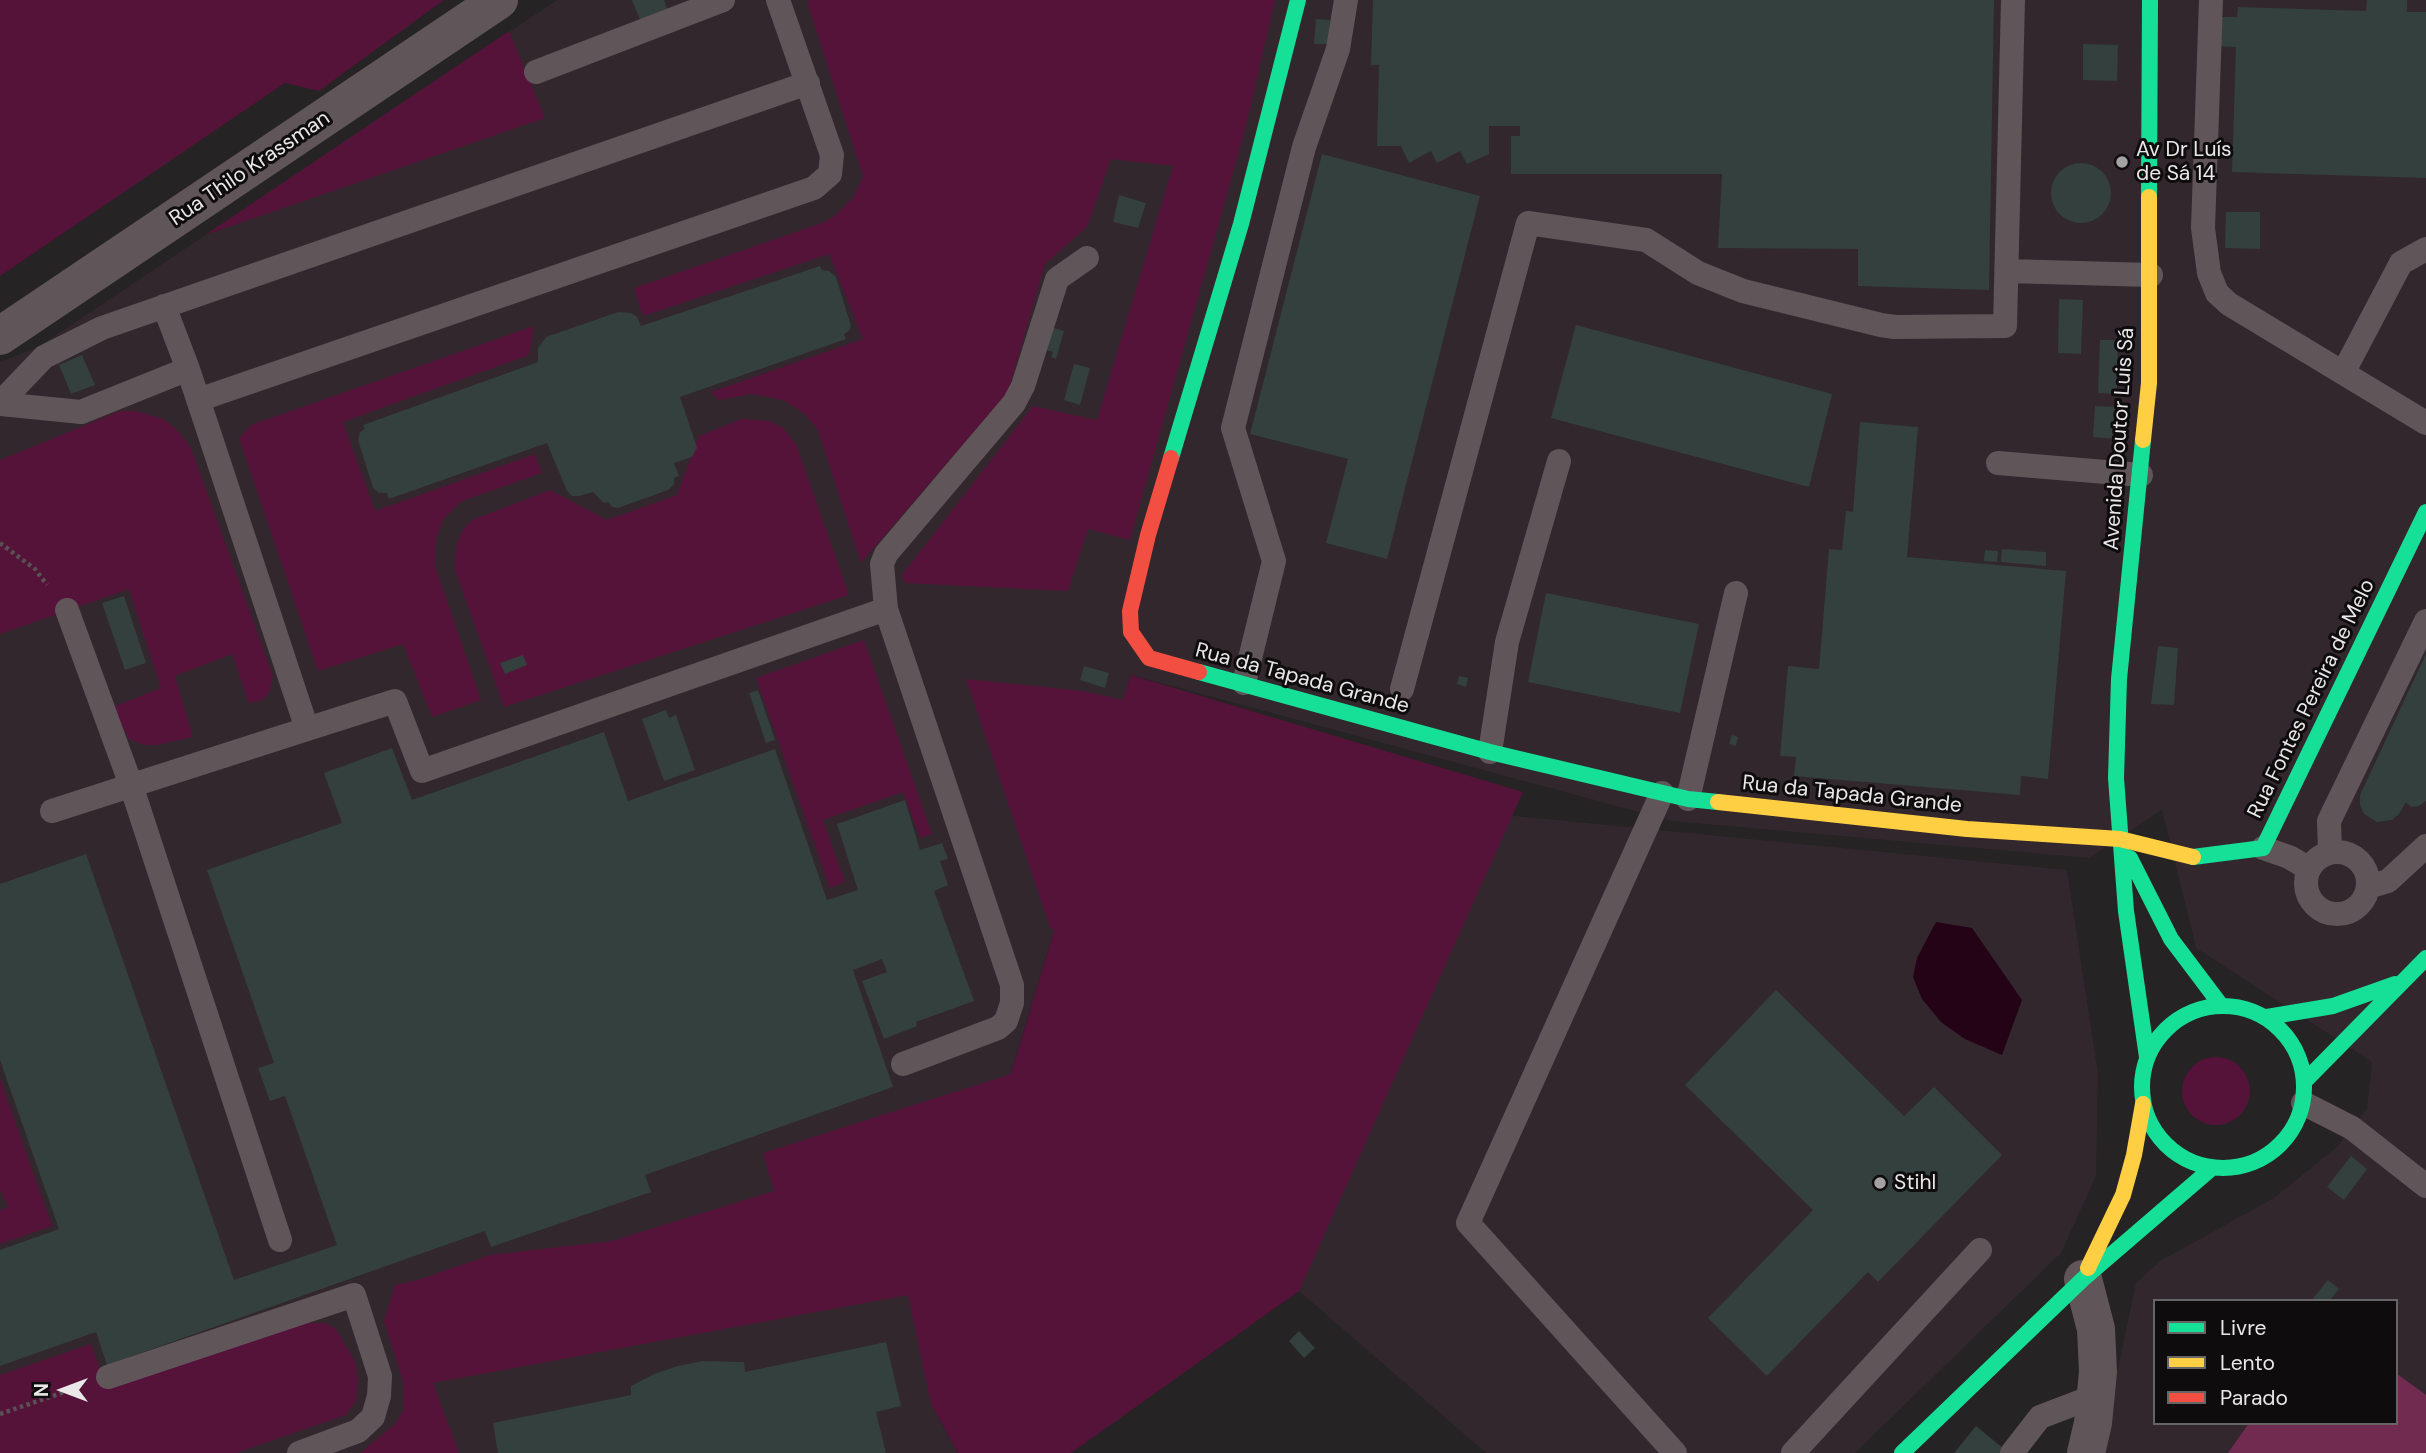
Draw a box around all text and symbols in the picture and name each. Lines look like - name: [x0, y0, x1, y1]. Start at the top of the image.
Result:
- street label: Rua Thilo Krassman: [165, 106, 335, 232]
- place label: Av Dr Luís de Sá 14: [2136, 137, 2232, 187]
- marker: Av Dr Luís de Sá 14: [2114, 154, 2130, 170]
- street label: Avenida Doutor Luis Sá: [2100, 327, 2140, 551]
- street label: Rua Fontes Pereira de Melo: [2243, 575, 2381, 823]
- street label: Rua da Tapada Grande: [1192, 638, 1412, 720]
- street label: Rua da Tapada Grande: [1741, 771, 1963, 819]
- place label: Stihl: [1894, 1170, 1936, 1196]
- marker: Stihl: [1872, 1175, 1888, 1191]
- legend: [2153, 1299, 2398, 1425]
- text: Livre: [2220, 1314, 2266, 1342]
- text: Lento: [2220, 1349, 2275, 1377]
- north arrow: [28, 1355, 98, 1425]
- text: N: [29, 1383, 54, 1397]
- text: Parado: [2220, 1384, 2288, 1412]

